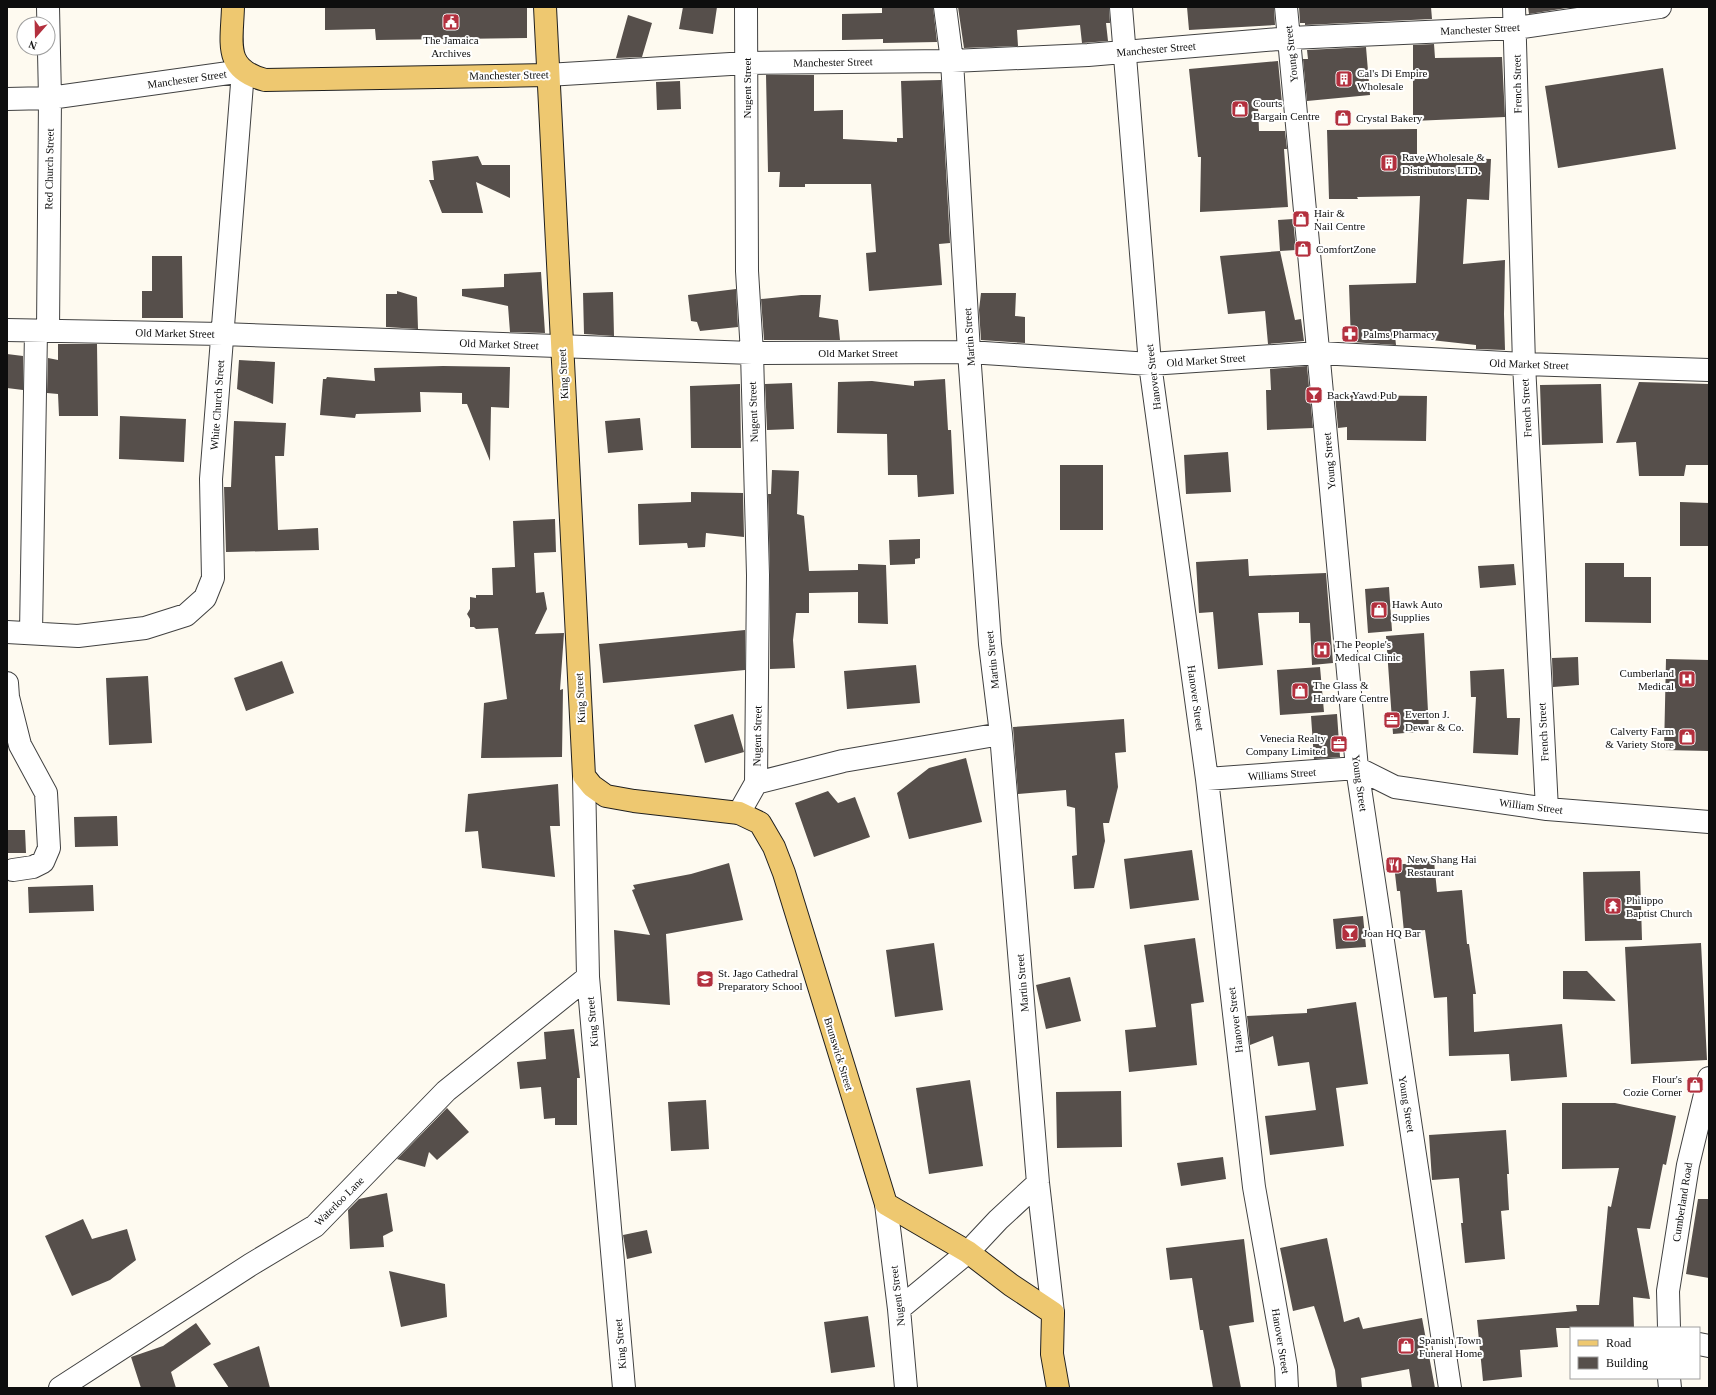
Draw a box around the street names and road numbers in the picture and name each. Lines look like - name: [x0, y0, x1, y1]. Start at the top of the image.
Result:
- street label: Manchester Street: [1440, 21, 1520, 37]
- street label: Young Street: [1282, 25, 1300, 83]
- street label: Manchester Street: [1116, 40, 1196, 58]
- street label: French Street: [1510, 54, 1524, 114]
- street label: Manchester Street: [793, 55, 873, 69]
- street label: Nugent Street: [741, 58, 753, 118]
- street label: Manchester Street: [147, 68, 227, 90]
- street label: Manchester Street: [469, 68, 549, 82]
- street label: Red Church Street: [42, 128, 56, 210]
- street label: Martin Street: [961, 307, 977, 367]
- street label: Old Market Street: [135, 326, 215, 340]
- street label: Old Market Street: [459, 337, 539, 351]
- street label: Hanover Street: [1143, 343, 1163, 411]
- street label: Old Market Street: [818, 347, 898, 359]
- street label: King Street: [556, 349, 570, 399]
- street label: Old Market Street: [1166, 351, 1246, 369]
- street label: Old Market Street: [1489, 357, 1569, 371]
- street label: White Church Street: [208, 359, 226, 451]
- street label: French Street: [1518, 378, 1534, 438]
- street label: Nugent Street: [746, 381, 760, 443]
- street label: Young Street: [1321, 432, 1337, 490]
- street label: Martin Street: [983, 630, 1001, 690]
- street label: Hanover Street: [1185, 664, 1207, 732]
- street label: King Street: [573, 673, 587, 723]
- street label: French Street: [1535, 702, 1551, 762]
- street label: Nugent Street: [750, 706, 764, 766]
- street label: Young Street: [1350, 754, 1370, 812]
- street label: Williams Street: [1248, 766, 1316, 782]
- street label: William Street: [1498, 796, 1564, 816]
- street label: Martin Street: [1013, 953, 1031, 1013]
- street label: Hanover Street: [1225, 986, 1245, 1054]
- street label: King Street: [584, 996, 600, 1048]
- street label: Brunswick Street: [822, 1016, 856, 1092]
- street label: Young Street: [1397, 1075, 1417, 1133]
- street label: Cumberland Road: [1670, 1161, 1694, 1243]
- street label: Waterloo Lane: [312, 1174, 366, 1228]
- street label: Nugent Street: [887, 1265, 907, 1327]
- street label: Hanover Street: [1270, 1307, 1292, 1375]
- street label: King Street: [612, 1318, 628, 1370]

